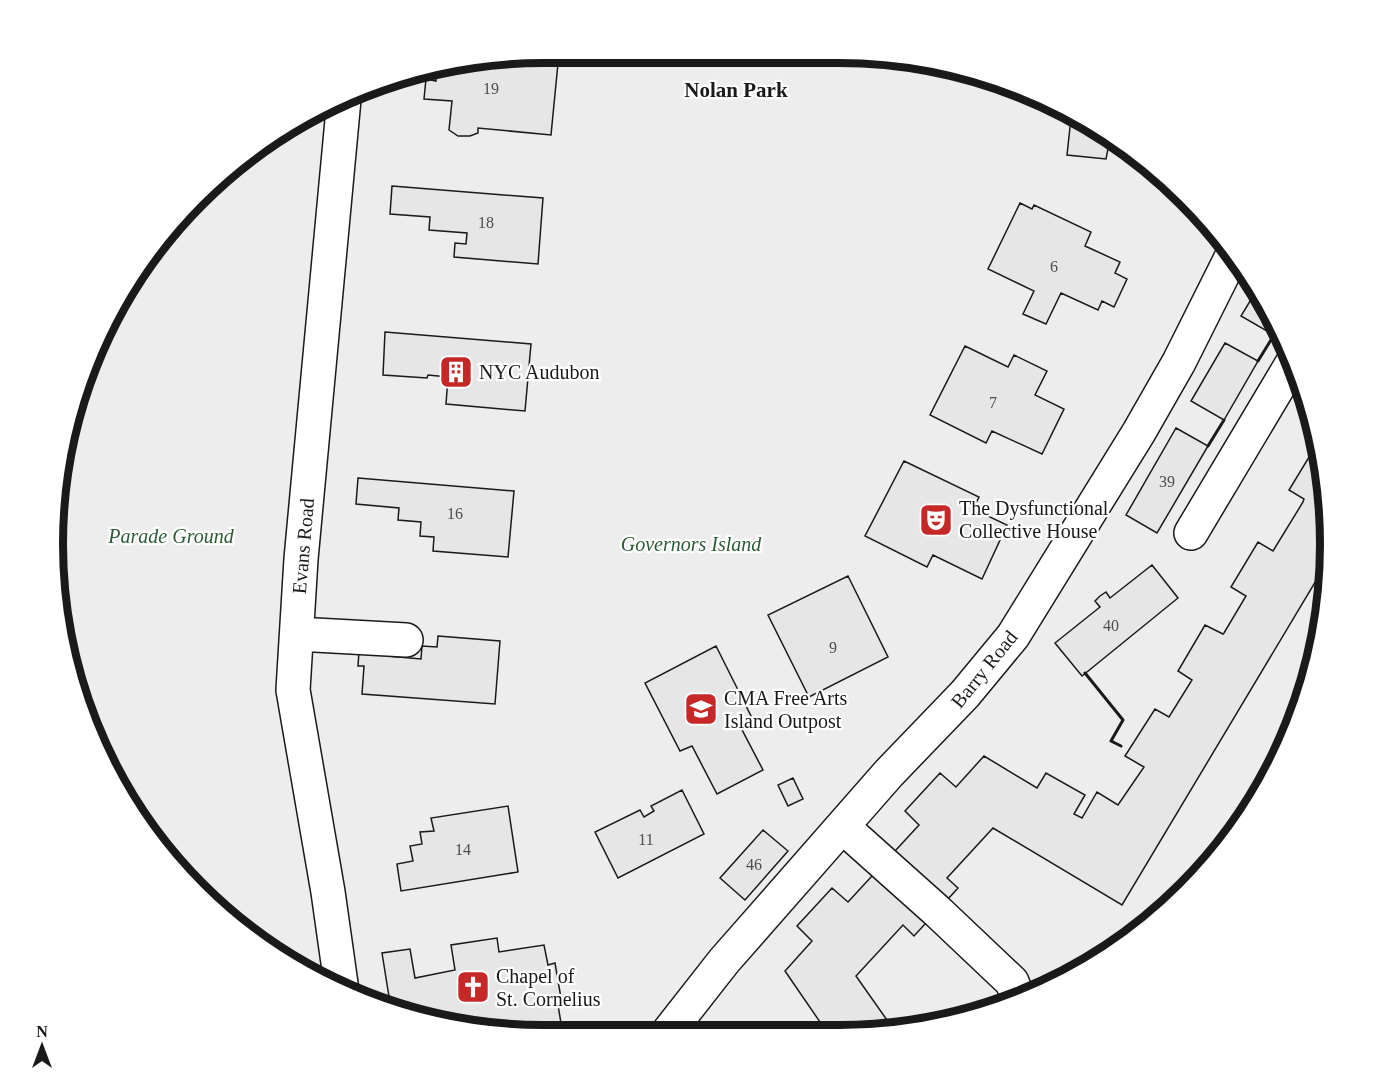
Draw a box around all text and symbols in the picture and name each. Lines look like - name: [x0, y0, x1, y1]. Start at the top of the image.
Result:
- district label: Nolan Park: [684, 78, 788, 102]
- house number: 19: [483, 80, 499, 97]
- house number: 18: [478, 214, 494, 231]
- house number: 6: [1050, 258, 1058, 275]
- building icon: NYC Audubon: [438, 354, 474, 390]
- place label: NYC Audubon: [479, 361, 600, 383]
- house number: 7: [989, 394, 997, 411]
- house number: 39: [1159, 473, 1175, 490]
- street label: Evans Road: [288, 497, 318, 595]
- place label: The Dysfunctional Collective House: [959, 497, 1109, 542]
- theatre icon: The Dysfunctional Collective House: [918, 502, 954, 538]
- house number: 16: [447, 505, 463, 522]
- park label: Parade Ground: [107, 525, 235, 547]
- park label: Governors Island: [621, 533, 762, 555]
- house number: 40: [1103, 617, 1119, 634]
- street label: Barry Road: [946, 626, 1023, 713]
- house number: 9: [829, 639, 837, 656]
- place label: CMA Free Arts Island Outpost: [724, 687, 848, 733]
- school or university icon: CMA Free Arts Island Outpost: [683, 691, 719, 727]
- house number: 11: [638, 831, 654, 848]
- house number: 14: [455, 841, 471, 858]
- house number: 46: [746, 856, 762, 873]
- place label: Chapel of St. Cornelius: [496, 965, 601, 1010]
- church icon: Chapel of St. Cornelius: [455, 969, 491, 1005]
- north arrow: [12, 1016, 72, 1076]
- text: N: [36, 1023, 48, 1040]

